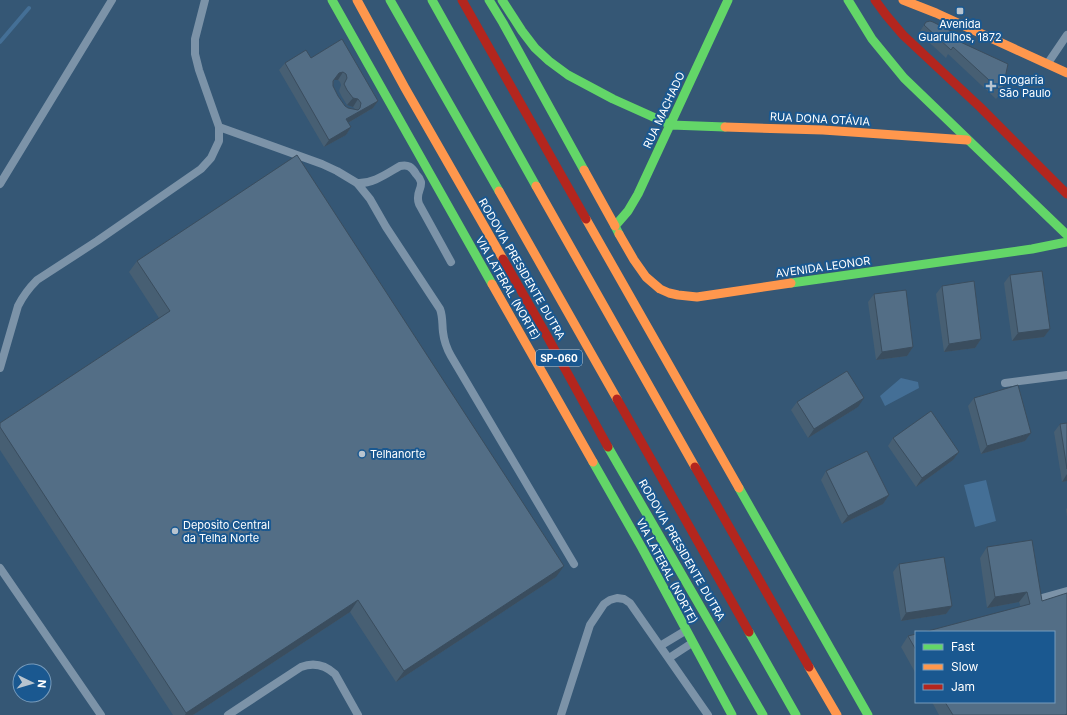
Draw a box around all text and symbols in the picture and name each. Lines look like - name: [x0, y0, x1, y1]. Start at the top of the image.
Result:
- marker: Avenida Guarulhos, 1872: [955, 6, 965, 16]
- place label: Avenida Guarulhos, 1872: [918, 17, 1002, 44]
- street label: RUA MACHADO: [640, 69, 688, 151]
- place label: Drogaria São Paulo: [999, 73, 1051, 100]
- marker: Drogaria São Paulo: [986, 81, 996, 91]
- street label: RUA DONA OTÁVIA: [770, 109, 871, 129]
- street label: RODOVIA PRESIDENTE DUTRA: [476, 196, 569, 343]
- street label: VIA LATERAL (NORTE): [473, 234, 543, 342]
- street label: AVENIDA LEONOR: [775, 253, 871, 281]
- road number: SP-060: [536, 350, 582, 366]
- place label: Telhanorte: [370, 447, 425, 461]
- marker: Telhanorte: [357, 449, 367, 459]
- street label: RODOVIA PRESIDENTE DUTRA: [636, 477, 729, 624]
- street label: VIA LATERAL (NORTE): [633, 516, 701, 626]
- place label: Deposito Central da Telha Norte: [183, 518, 270, 545]
- marker: Deposito Central da Telha Norte: [170, 526, 180, 536]
- legend: [915, 631, 1055, 703]
- text: Fast: [951, 639, 975, 654]
- text: Slow: [951, 659, 979, 674]
- north arrow: [12, 663, 52, 703]
- text: N: [35, 679, 49, 689]
- text: Jam: [951, 679, 975, 694]

